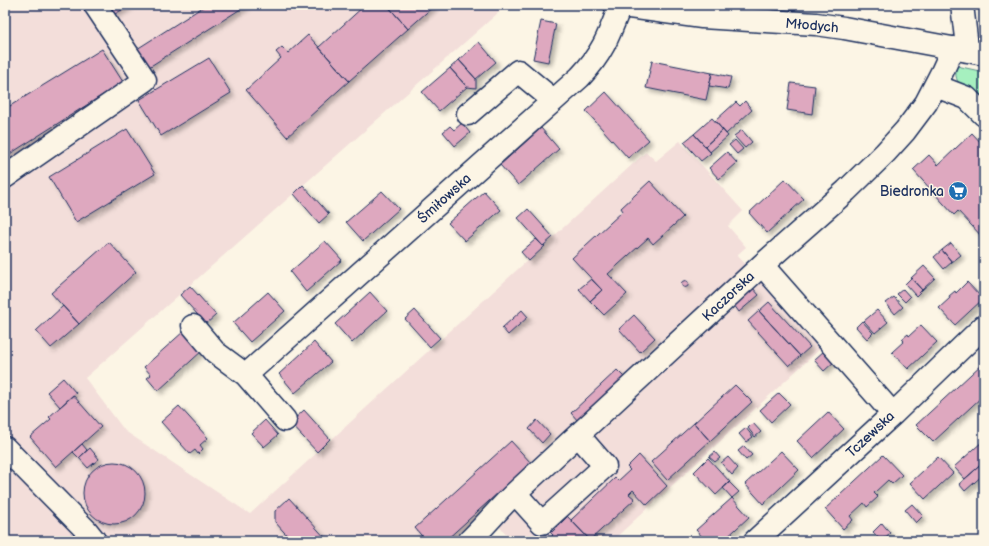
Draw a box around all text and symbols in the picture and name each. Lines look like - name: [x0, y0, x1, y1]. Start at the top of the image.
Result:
- street label: Młodych: [785, 15, 840, 36]
- street label: Śmiłowska: [413, 169, 475, 227]
- supermarket icon: Biedronka: [947, 180, 969, 202]
- place label: Biedronka: [880, 183, 944, 200]
- street label: Kaczorska: [699, 268, 758, 325]
- street label: Tczewska: [843, 408, 898, 461]

